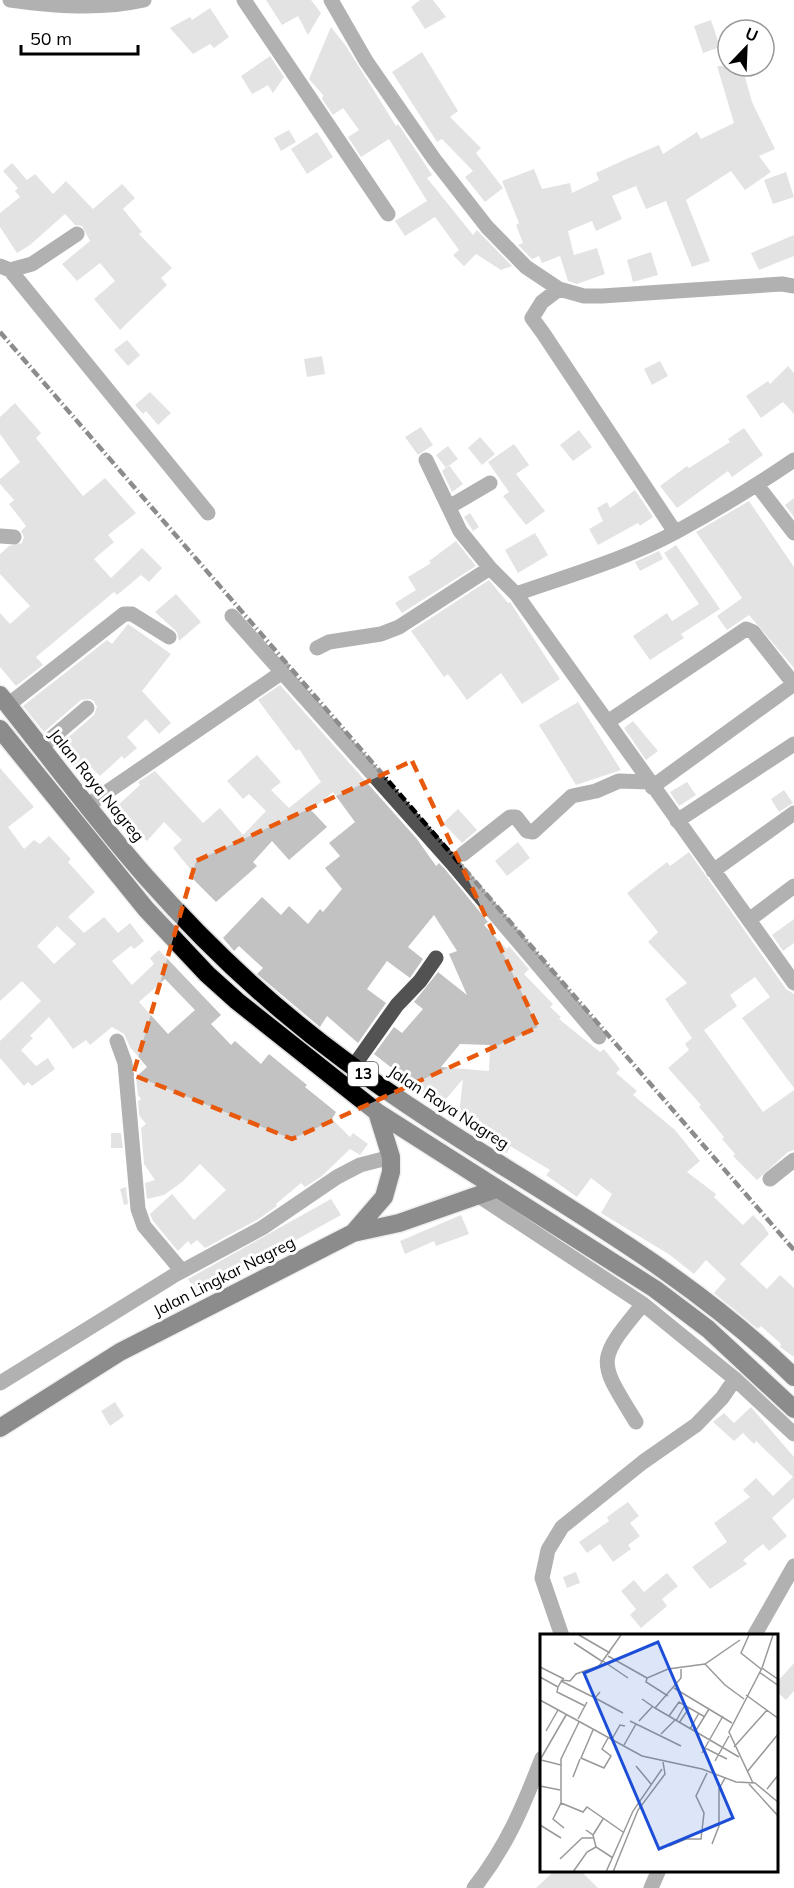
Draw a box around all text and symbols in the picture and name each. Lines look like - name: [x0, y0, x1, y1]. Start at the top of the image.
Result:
- scale bar: [21, 18, 138, 56]
- north arrow: [716, 18, 776, 78]
- text: U: [743, 23, 761, 46]
- text: 50 m: [30, 27, 72, 50]
- street label: Jalan Raya Nagreg: [45, 724, 149, 846]
- street label: Jalan Raya Nagreg: [385, 1061, 513, 1153]
- road number: 13: [348, 1062, 378, 1086]
- street label: Jalan Lingkar Nagreg: [150, 1232, 298, 1320]
- inset map: [540, 1634, 779, 1873]

